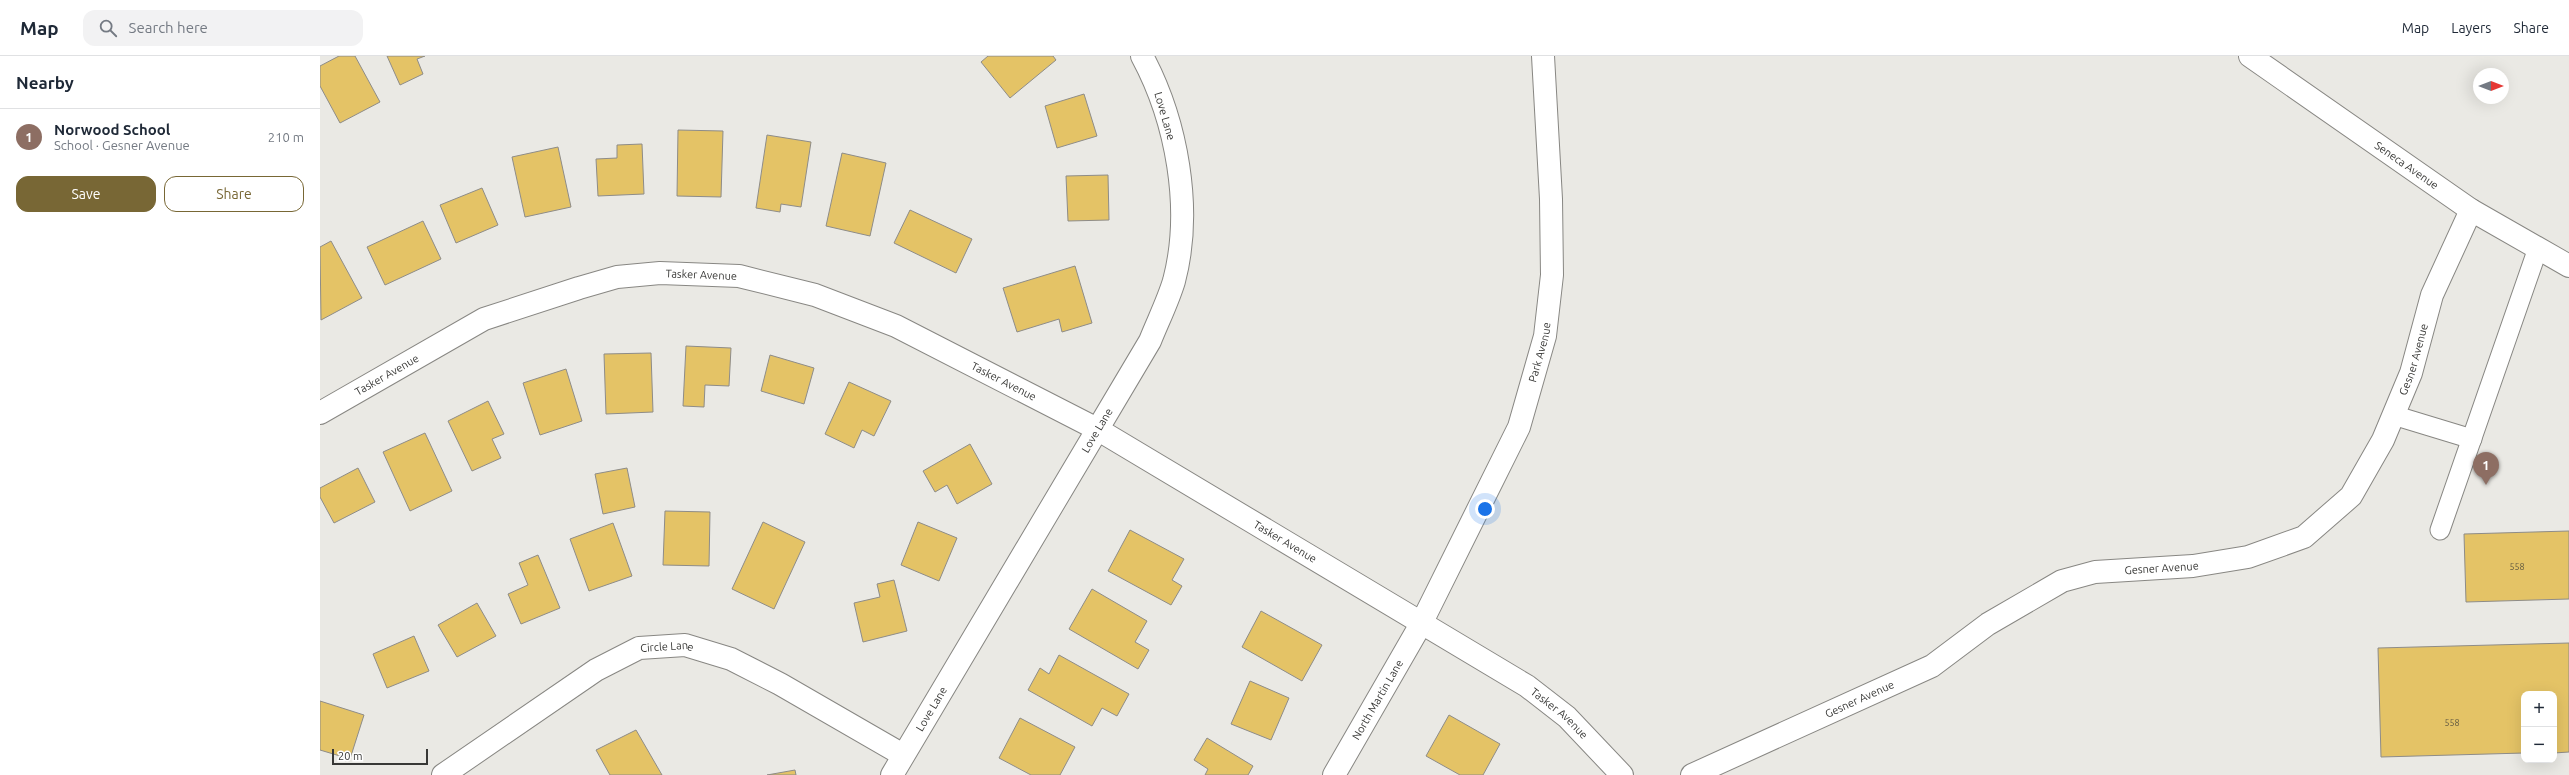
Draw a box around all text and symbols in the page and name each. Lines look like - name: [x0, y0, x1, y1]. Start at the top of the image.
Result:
- search box: [83, 10, 363, 46]
- text: Map: [20, 17, 59, 39]
- icon: search: [97, 17, 119, 39]
- text: Search here: [129, 19, 208, 36]
- text: Map: [2402, 20, 2429, 36]
- text: Layers: [2451, 20, 2491, 36]
- text: Share: [2513, 20, 2549, 36]
- north arrow: [2473, 68, 2509, 104]
- text: Nearby: [16, 73, 74, 92]
- street label: Love Lane: [1152, 91, 1178, 141]
- text: Norwood School: [54, 121, 170, 138]
- text: 1: [25, 130, 33, 144]
- text: 210 m: [268, 130, 304, 144]
- text: School · Gesner Avenue: [54, 138, 190, 152]
- street label: Seneca Avenue: [2373, 139, 2441, 191]
- button: Save: [16, 176, 156, 212]
- button: Share: [164, 176, 304, 212]
- street label: Tasker Avenue: [665, 267, 737, 282]
- street label: Park Avenue: [1526, 322, 1553, 384]
- street label: Gesner Avenue: [2396, 322, 2430, 397]
- street label: Tasker Avenue: [353, 352, 421, 398]
- street label: Tasker Avenue: [969, 360, 1038, 403]
- street label: Love Lane: [1079, 406, 1115, 455]
- pin: 1: [2473, 452, 2499, 485]
- your location: [1475, 499, 1495, 519]
- street label: Tasker Avenue: [1252, 518, 1319, 565]
- street label: Gesner Avenue: [2124, 559, 2199, 576]
- house number: 558: [2509, 562, 2525, 572]
- street label: Circle Lane: [640, 639, 695, 654]
- street label: North Martin Lane: [1350, 657, 1405, 742]
- street label: Gesner Avenue: [1823, 678, 1896, 720]
- street label: Love Lane: [914, 684, 949, 733]
- street label: Tasker Avenue: [1529, 685, 1590, 741]
- map controls: [2521, 691, 2557, 763]
- button: +: [2521, 691, 2557, 727]
- house number: 558: [2444, 718, 2460, 728]
- button: −: [2521, 727, 2557, 763]
- scale bar: [332, 747, 428, 766]
- text: 20 m: [338, 750, 362, 762]

